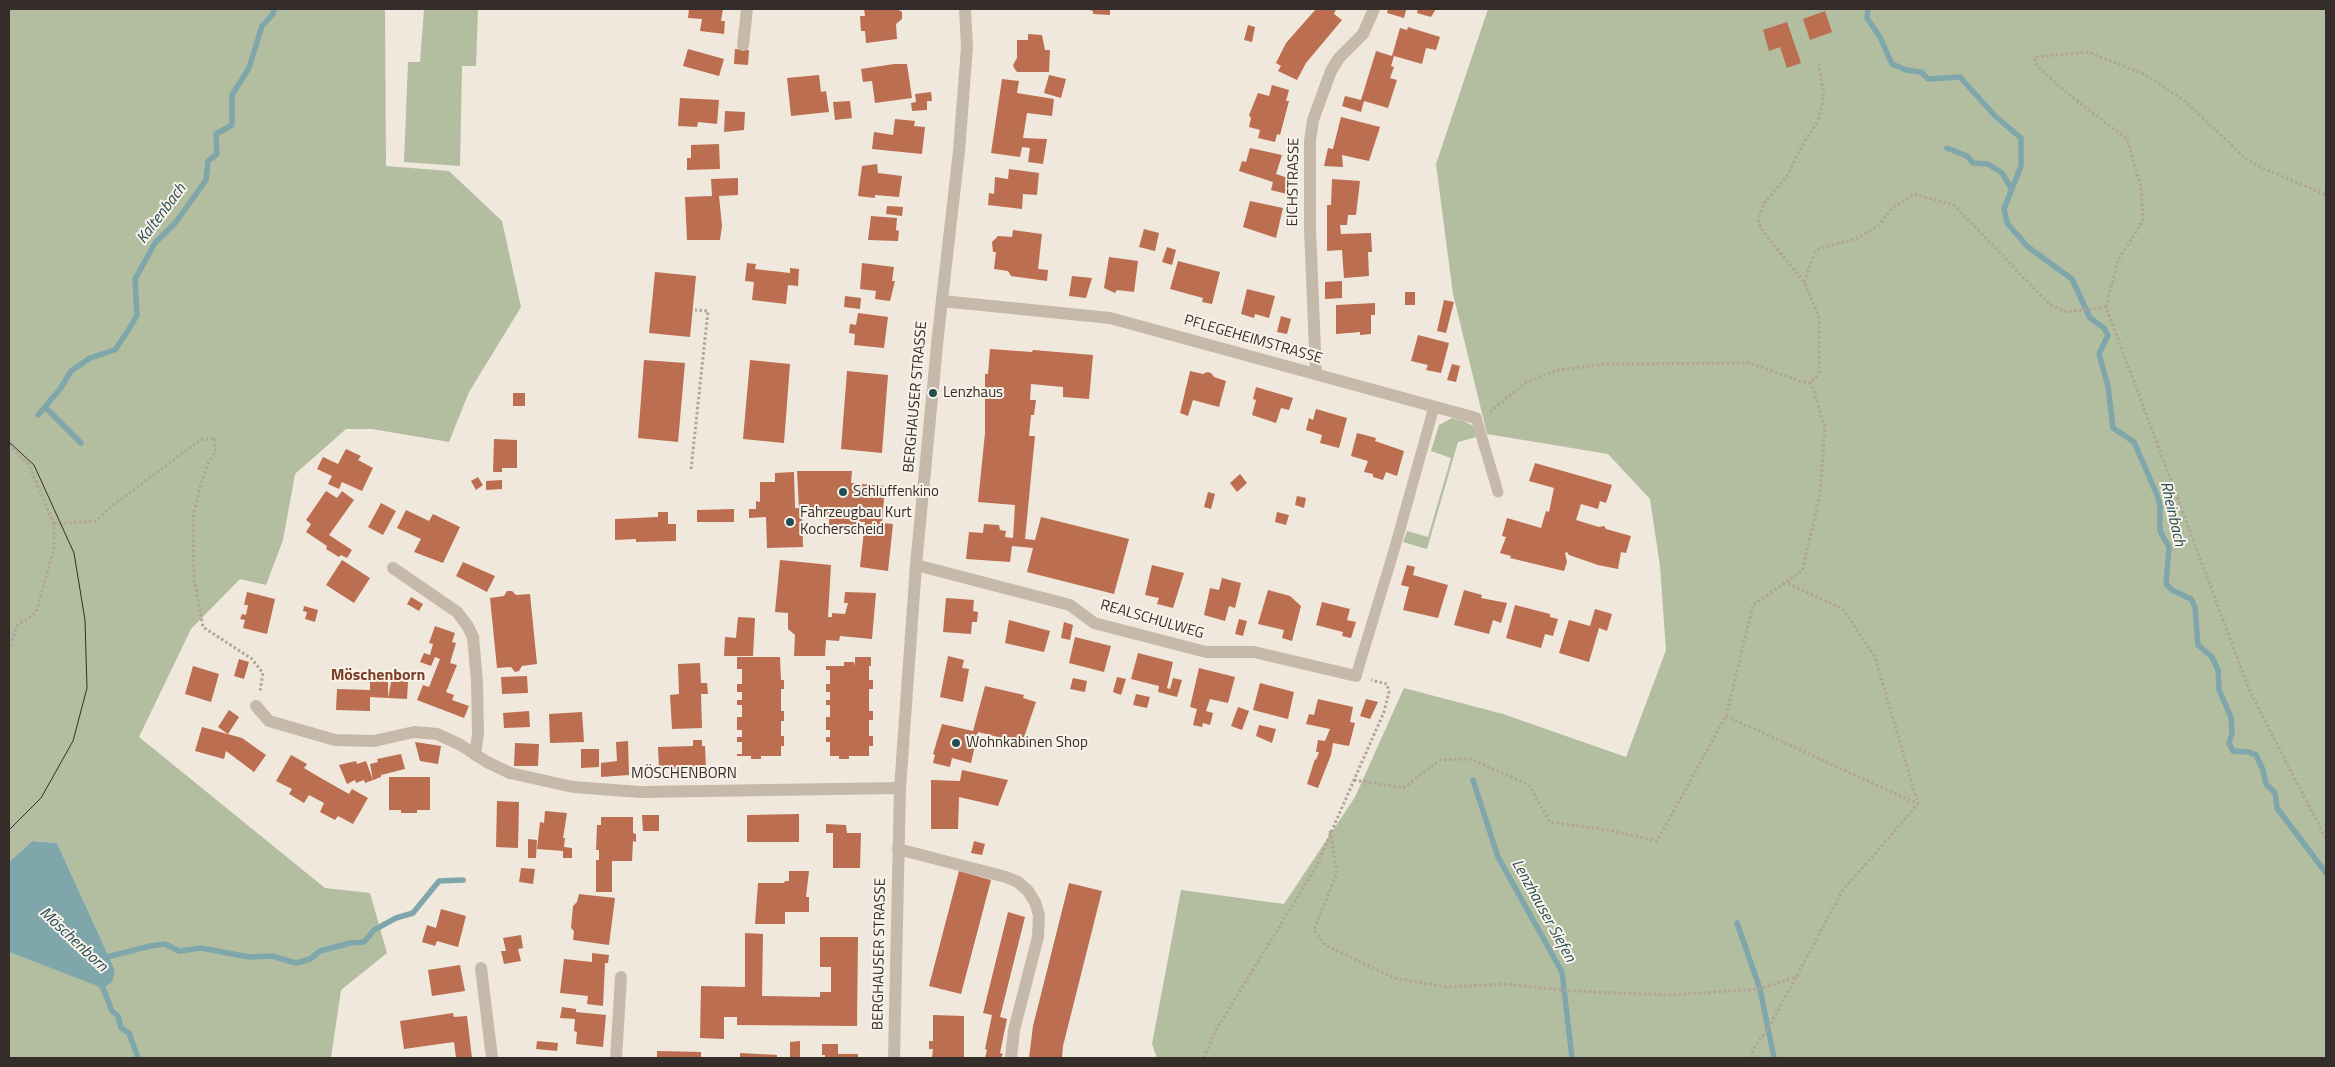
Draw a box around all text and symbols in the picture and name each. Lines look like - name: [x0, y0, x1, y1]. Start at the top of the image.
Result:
- street label: EICHSTRASSE: [1284, 137, 1304, 227]
- water label: Kaltenbach: [133, 180, 191, 248]
- street label: PFLEGEHEIMSTRASSE: [1182, 312, 1324, 368]
- street label: BERGHAUSER STRASSE: [900, 320, 932, 474]
- place label: Lenzhaus: [943, 384, 1003, 402]
- marker: Lenzhaus: [927, 387, 939, 399]
- water label: Rheinbach: [2155, 480, 2189, 548]
- place label: Schluffenkino: [853, 483, 939, 501]
- marker: Schluffenkino: [837, 486, 849, 498]
- place label: Fahrzeugbau Kurt Kocherscheid: [800, 504, 912, 539]
- marker: Fahrzeugbau Kurt Kocherscheid: [784, 516, 796, 528]
- street label: REALSCHULWEG: [1098, 597, 1206, 643]
- district label: Möschenborn: [331, 666, 425, 686]
- place label: Wohnkabinen Shop: [966, 734, 1088, 752]
- marker: Wohnkabinen Shop: [950, 737, 962, 749]
- street label: MÖSCHENBORN: [631, 765, 737, 783]
- water label: Lenzhauser Siefen: [1507, 856, 1579, 966]
- street label: BERGHAUSER STRASSE: [870, 878, 890, 1030]
- water label: Möschenborn: [35, 904, 111, 976]

